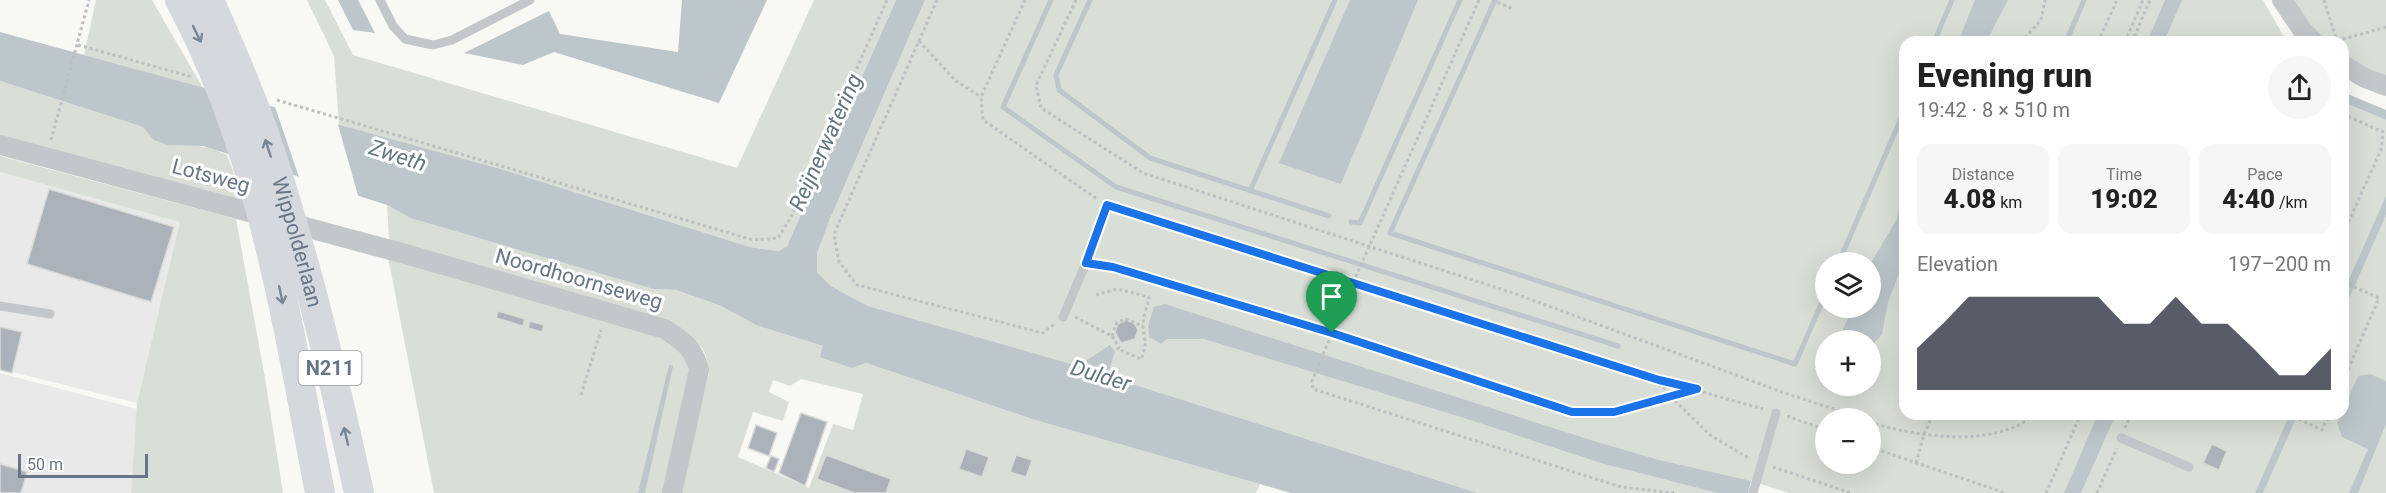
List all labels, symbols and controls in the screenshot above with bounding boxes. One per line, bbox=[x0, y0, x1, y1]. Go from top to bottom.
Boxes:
one-way arrow bbox=[191, 25, 203, 43]
text: Evening run bbox=[1917, 56, 2092, 95]
button: share bbox=[2268, 56, 2331, 119]
water label: Reijnerwatering bbox=[784, 70, 867, 215]
text: 19:42 · 8 × 510 m bbox=[1917, 98, 2070, 122]
water label: Zweth bbox=[365, 134, 430, 176]
one-way arrow bbox=[262, 139, 273, 158]
street label: Lotsweg bbox=[169, 154, 253, 198]
text: Distance bbox=[1952, 165, 2014, 184]
text: Time bbox=[2106, 165, 2142, 184]
text: Pace bbox=[2247, 165, 2283, 184]
street label: Wippolderlaan bbox=[267, 174, 327, 310]
text: 4.08 bbox=[1944, 184, 1996, 214]
text: 19:02 bbox=[2090, 184, 2158, 214]
text: 4:40 bbox=[2222, 184, 2275, 214]
text: km bbox=[1996, 193, 2022, 212]
text: /km bbox=[2275, 193, 2308, 212]
street label: Noordhoornseweg bbox=[493, 244, 665, 314]
map controls bbox=[1815, 252, 1881, 474]
button: layers bbox=[1815, 252, 1881, 318]
text: Elevation bbox=[1917, 252, 1998, 276]
text: 197–200 m bbox=[2228, 252, 2331, 276]
pin bbox=[1306, 271, 1357, 333]
icon: arrive bbox=[1315, 280, 1348, 313]
one-way arrow bbox=[276, 285, 287, 304]
button: + bbox=[1815, 330, 1881, 396]
road number: N211 bbox=[298, 351, 362, 385]
water label: Dulder bbox=[1068, 355, 1135, 397]
button: − bbox=[1815, 408, 1881, 474]
one-way arrow bbox=[340, 427, 352, 446]
scale bar bbox=[18, 451, 148, 478]
text: 50 m bbox=[27, 455, 63, 474]

